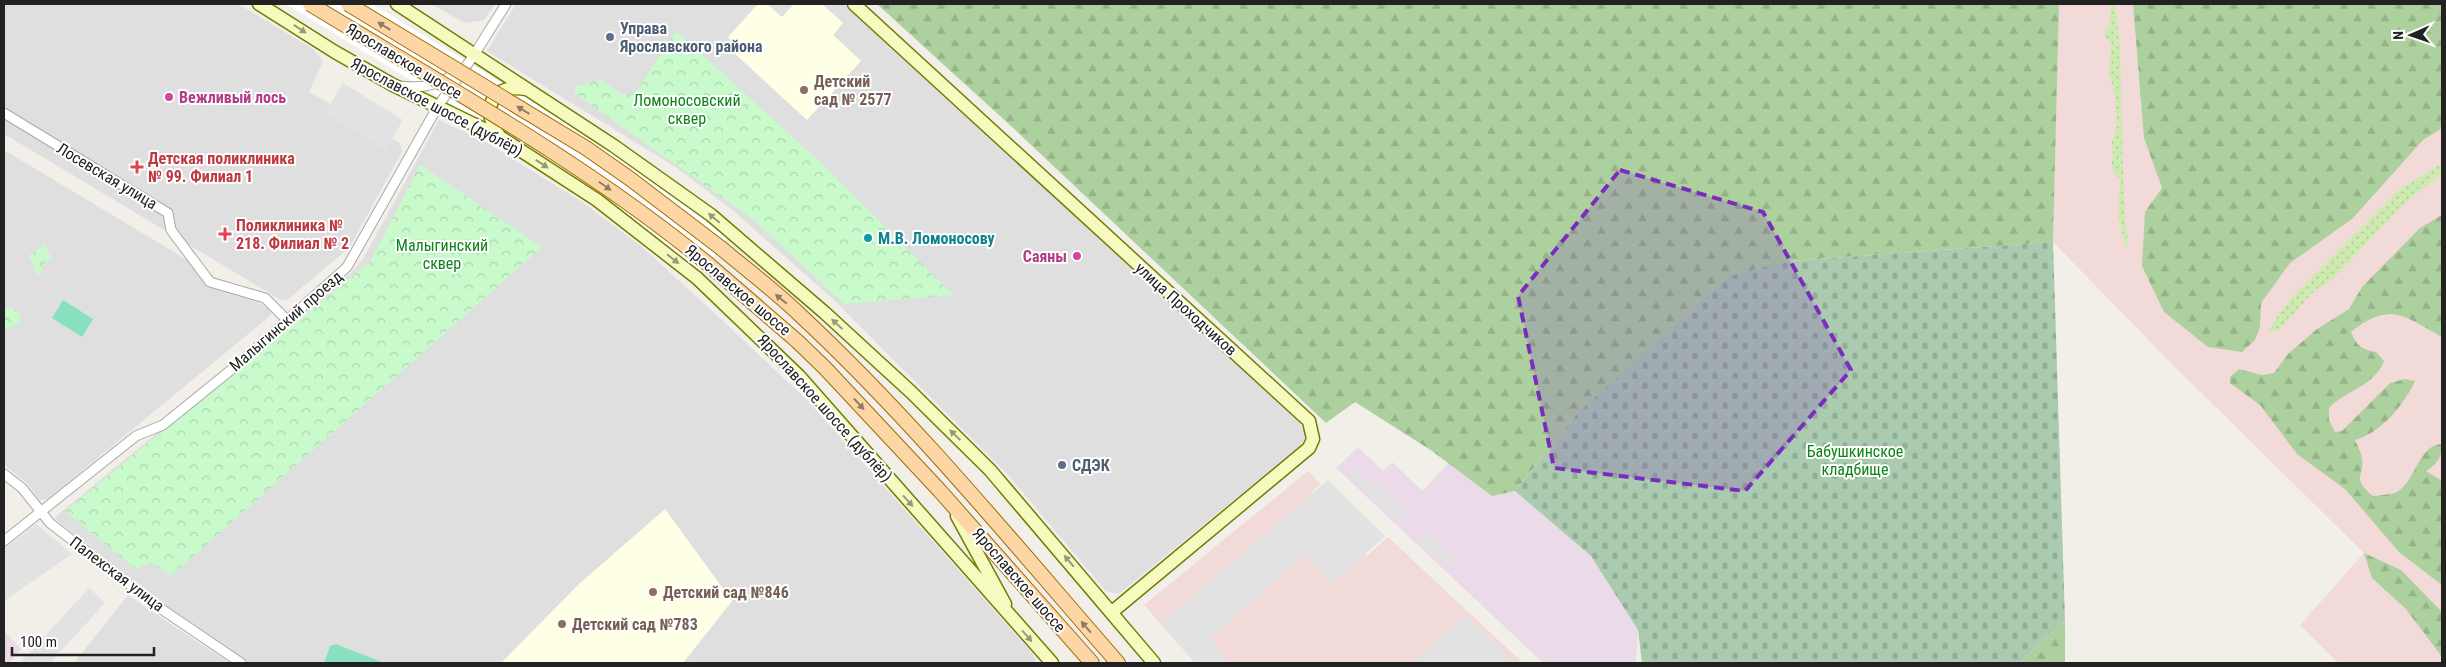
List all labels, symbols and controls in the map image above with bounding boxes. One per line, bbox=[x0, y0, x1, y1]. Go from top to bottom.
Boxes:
north arrow bbox=[2386, 10, 2436, 60]
street label: Ярославское шоссе bbox=[343, 19, 465, 103]
place label: Управа Ярославского района bbox=[619, 19, 763, 56]
one-way arrow bbox=[377, 21, 390, 30]
one-way arrow bbox=[293, 25, 307, 34]
marker: Управа Ярославского района bbox=[604, 31, 616, 43]
text: N bbox=[2390, 31, 2406, 40]
street label: Ярославское шоссе (дублёр) bbox=[348, 53, 526, 161]
place label: Детский сад № 2577 bbox=[814, 72, 892, 109]
marker: Детский сад № 2577 bbox=[798, 84, 810, 96]
place label: Вежливый лось bbox=[179, 88, 286, 107]
marker: Вежливый лось bbox=[163, 91, 175, 103]
park label: Ломоносовский сквер bbox=[633, 91, 741, 128]
one-way arrow bbox=[516, 105, 529, 115]
street label: Лосевская улица bbox=[53, 139, 161, 213]
place label: Детская поликлиника № 99. Филиал 1 bbox=[148, 149, 295, 186]
one-way arrow bbox=[535, 159, 549, 168]
marker: Детская поликлиника № 99. Филиал 1 bbox=[130, 160, 144, 174]
one-way arrow bbox=[598, 181, 611, 191]
one-way arrow bbox=[708, 212, 721, 223]
place label: Поликлиника № 218. Филиал № 2 bbox=[236, 216, 349, 253]
marker: Поликлиника № 218. Филиал № 2 bbox=[218, 227, 232, 241]
place label: М.В. Ломоносову bbox=[878, 229, 995, 248]
marker: М.В. Ломоносову bbox=[862, 232, 874, 244]
park label: Малыгинский сквер bbox=[396, 236, 488, 273]
street label: Ярославское шоссе bbox=[681, 240, 795, 340]
place label: Саяны bbox=[1023, 247, 1067, 266]
marker: Саяны bbox=[1071, 250, 1083, 262]
one-way arrow bbox=[666, 254, 679, 265]
street label: улица Проходчиков bbox=[1131, 258, 1241, 360]
street label: Малыгинский проезд bbox=[226, 267, 347, 375]
one-way arrow bbox=[775, 293, 788, 304]
one-way arrow bbox=[832, 318, 844, 330]
street label: Ярославское шоссе (дублёр) bbox=[754, 330, 896, 486]
one-way arrow bbox=[853, 398, 865, 410]
one-way arrow bbox=[950, 430, 962, 442]
park label: Бабушкинское кладбище bbox=[1807, 442, 1903, 479]
place label: СДЭК bbox=[1072, 456, 1111, 475]
marker: СДЭК bbox=[1056, 459, 1068, 471]
one-way arrow bbox=[903, 494, 914, 507]
street label: Ярославское шоссе bbox=[969, 524, 1069, 636]
street label: Палехская улица bbox=[66, 532, 168, 616]
one-way arrow bbox=[1064, 555, 1075, 568]
place label: Детский сад №846 bbox=[663, 583, 789, 602]
marker: Детский сад №846 bbox=[647, 586, 659, 598]
place label: Детский сад №783 bbox=[572, 615, 698, 634]
marker: Детский сад №783 bbox=[556, 618, 568, 630]
one-way arrow bbox=[1080, 621, 1092, 633]
scale bar bbox=[12, 624, 155, 656]
one-way arrow bbox=[1022, 629, 1033, 642]
text: 100 m bbox=[20, 633, 57, 651]

